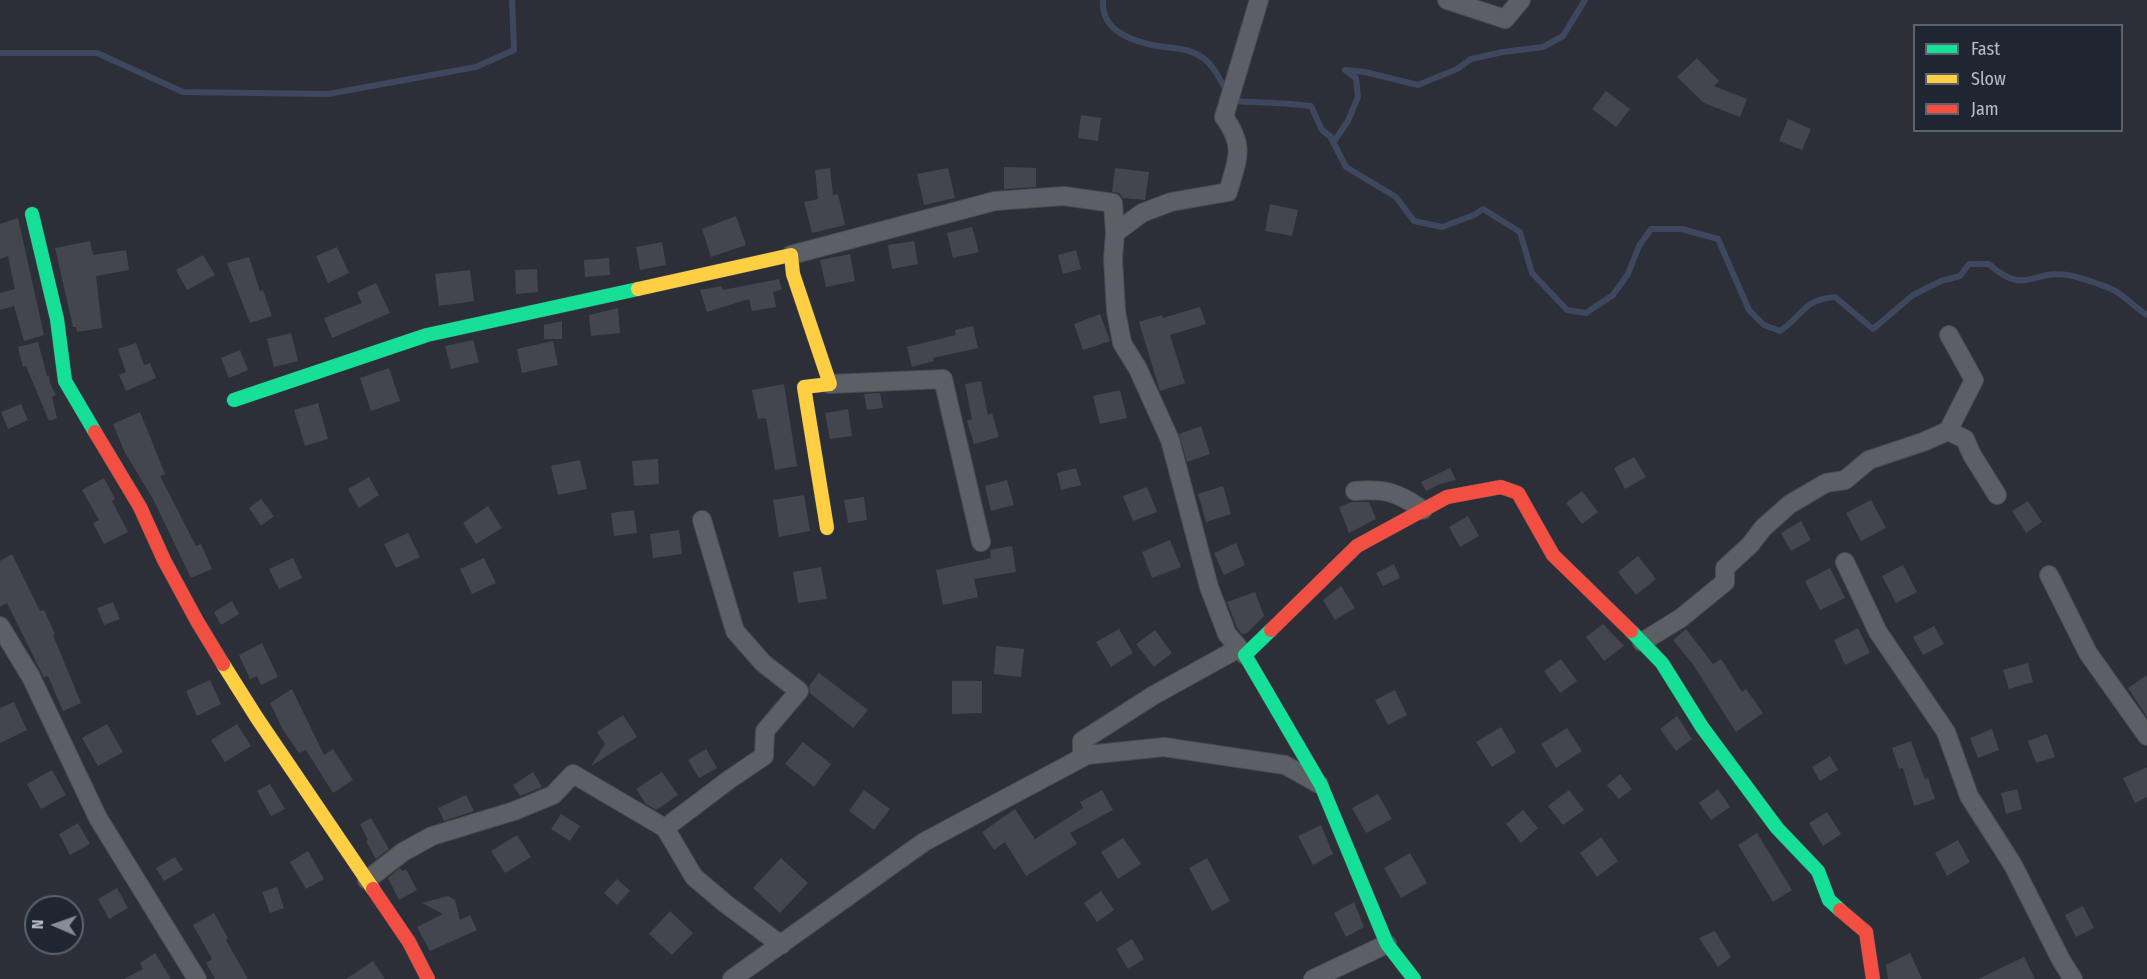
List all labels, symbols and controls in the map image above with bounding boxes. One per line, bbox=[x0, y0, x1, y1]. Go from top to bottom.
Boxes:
legend bbox=[1913, 24, 2123, 132]
text: Fast bbox=[1971, 38, 2000, 60]
text: Slow bbox=[1971, 68, 2006, 90]
text: Jam bbox=[1971, 98, 1999, 120]
north arrow bbox=[24, 895, 84, 955]
text: N bbox=[28, 919, 47, 930]

